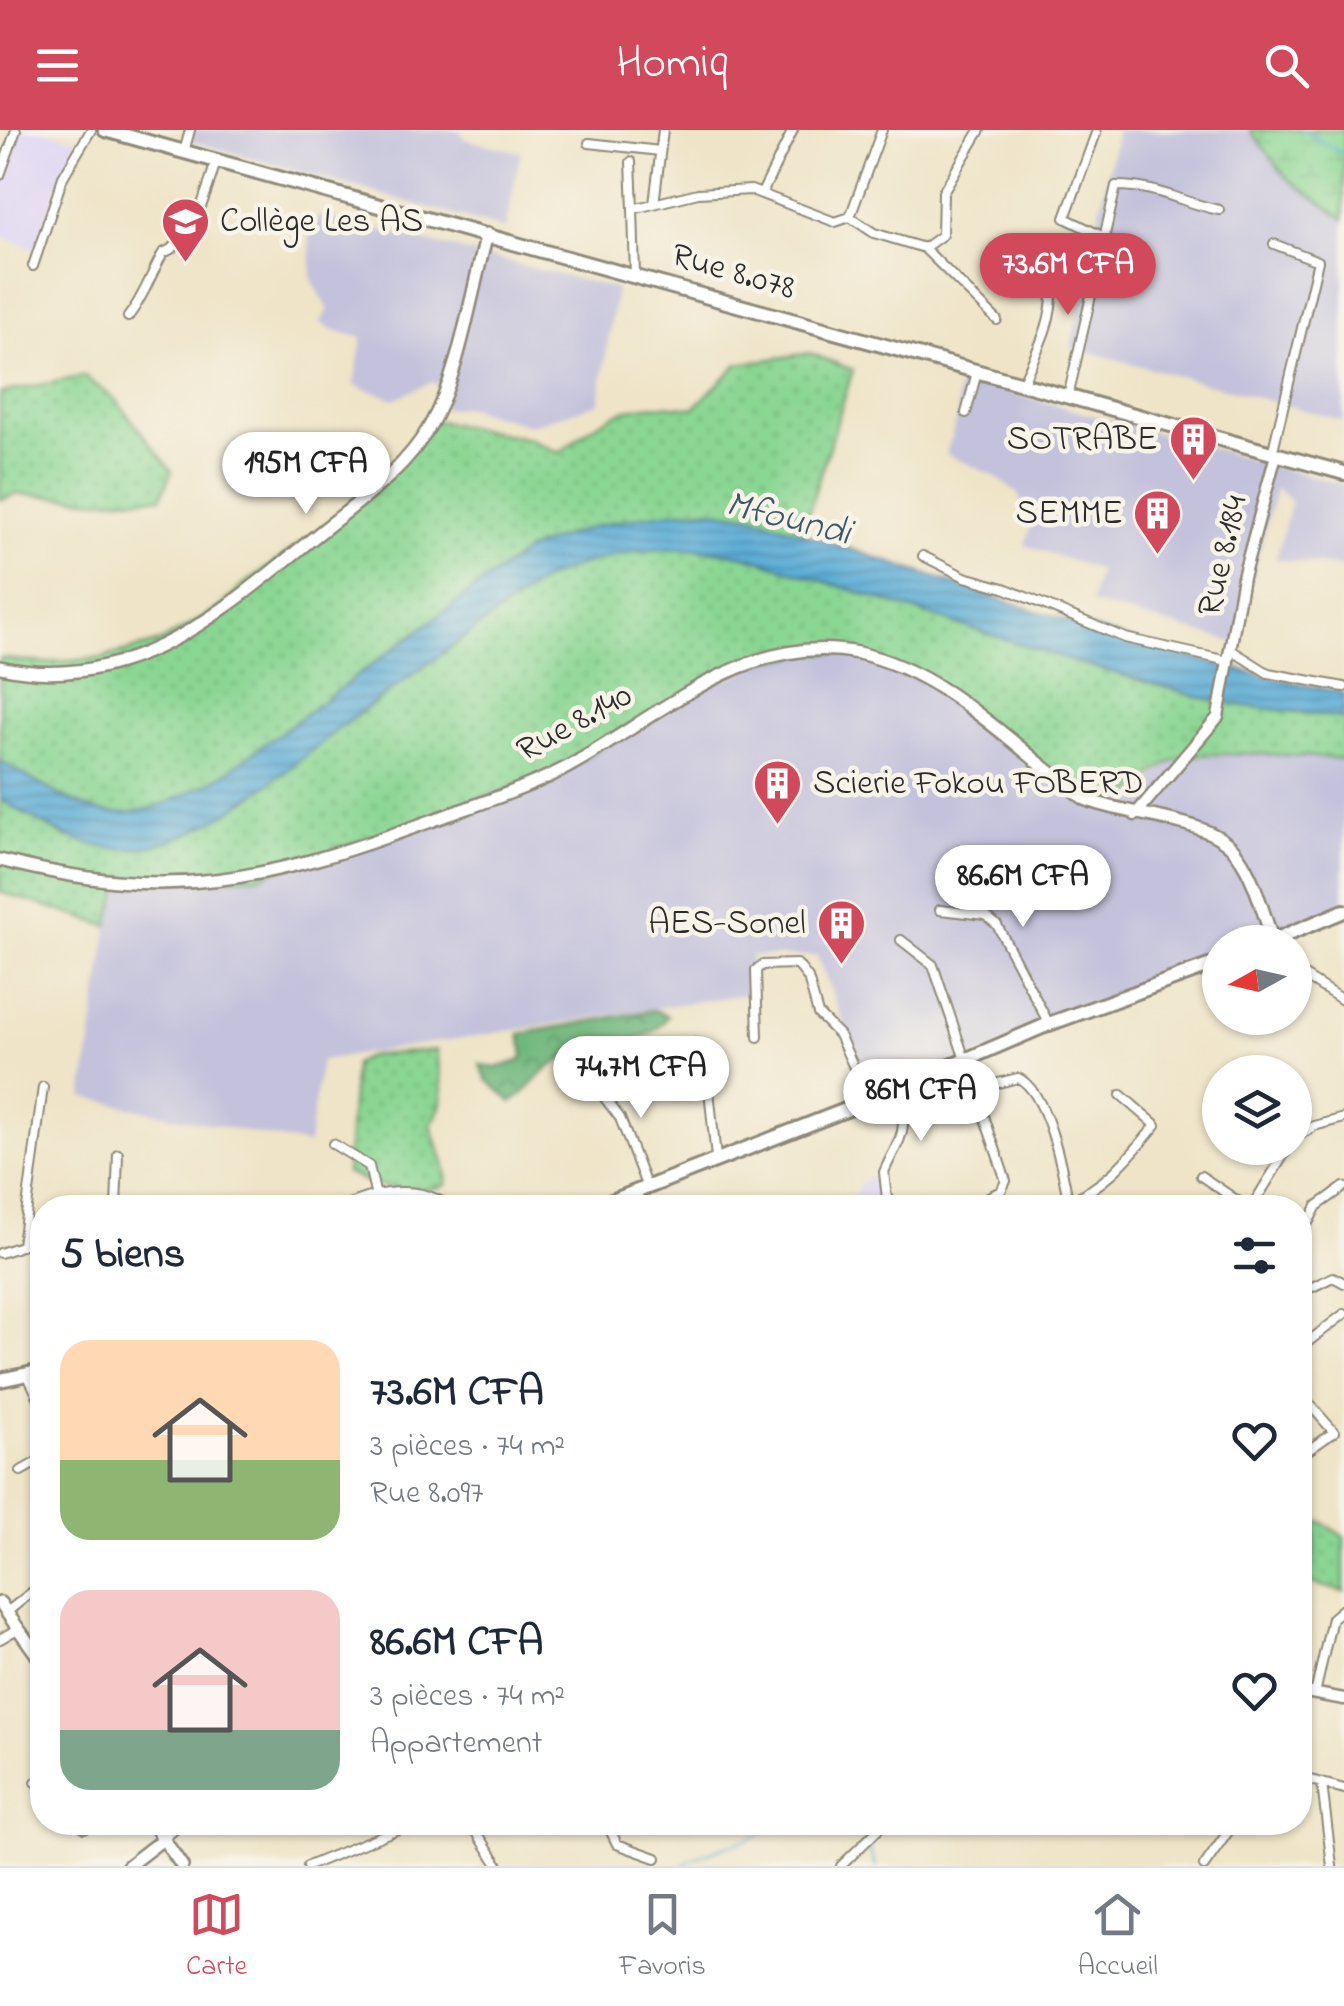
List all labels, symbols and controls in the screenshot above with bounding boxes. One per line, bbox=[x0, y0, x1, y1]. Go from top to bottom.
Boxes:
text: Homiq bbox=[616, 32, 728, 98]
icon: menu bbox=[30, 38, 85, 93]
icon: search bbox=[1259, 38, 1314, 93]
school or university icon: Collège Les AS bbox=[159, 196, 211, 264]
place label: Collège Les AS bbox=[220, 197, 423, 248]
street label: Rue 8.078 bbox=[665, 231, 801, 315]
pin: 73.6M CFA bbox=[954, 233, 1182, 318]
text: 73.6M CFA bbox=[1002, 242, 1134, 289]
building icon: SOTRABE bbox=[1167, 414, 1219, 482]
place label: SOTRABE bbox=[1007, 415, 1158, 466]
pin: 195M CFA bbox=[203, 432, 409, 517]
text: 195M CFA bbox=[244, 441, 368, 488]
water label: Mfoundi bbox=[720, 478, 859, 563]
building icon: SEMME bbox=[1132, 488, 1184, 556]
place label: SEMME bbox=[1016, 489, 1123, 540]
street label: Rue 8.184 bbox=[1185, 491, 1263, 621]
street label: Rue 8.140 bbox=[508, 671, 642, 777]
building icon: Scierie Fokou FOBERD bbox=[752, 758, 804, 826]
place label: Scierie Fokou FOBERD bbox=[813, 759, 1144, 810]
pin: 86.6M CFA bbox=[909, 845, 1137, 930]
text: 86.6M CFA bbox=[957, 854, 1089, 901]
building icon: AES-Sonel bbox=[815, 898, 867, 966]
place label: AES-Sonel bbox=[648, 899, 806, 950]
north arrow bbox=[1202, 925, 1312, 1035]
map controls bbox=[1202, 925, 1312, 1165]
pin: 74.7M CFA bbox=[527, 1036, 755, 1121]
text: 74.7M CFA bbox=[575, 1045, 707, 1092]
button: layers bbox=[1202, 1055, 1312, 1165]
pin: 86M CFA bbox=[829, 1059, 1013, 1144]
text: 86M CFA bbox=[865, 1068, 977, 1115]
text: 5 biens bbox=[60, 1225, 185, 1286]
icon: filters bbox=[1227, 1228, 1282, 1283]
text: 73.6M CFA bbox=[370, 1363, 544, 1424]
icon: home bbox=[140, 1380, 260, 1500]
icon: heart bbox=[1227, 1413, 1282, 1468]
text: 3 pièces · 74 m² bbox=[370, 1424, 565, 1471]
text: Rue 8.097 bbox=[370, 1471, 483, 1518]
text: 86.6M CFA bbox=[370, 1613, 543, 1674]
icon: home bbox=[140, 1630, 260, 1750]
icon: heart bbox=[1227, 1663, 1282, 1718]
text: 3 pièces · 74 m² bbox=[370, 1674, 565, 1721]
text: Appartement bbox=[370, 1721, 543, 1768]
tab: Carte bbox=[186, 1887, 247, 1988]
tab: Favoris bbox=[619, 1887, 706, 1988]
tab: Accueil bbox=[1078, 1887, 1158, 1988]

